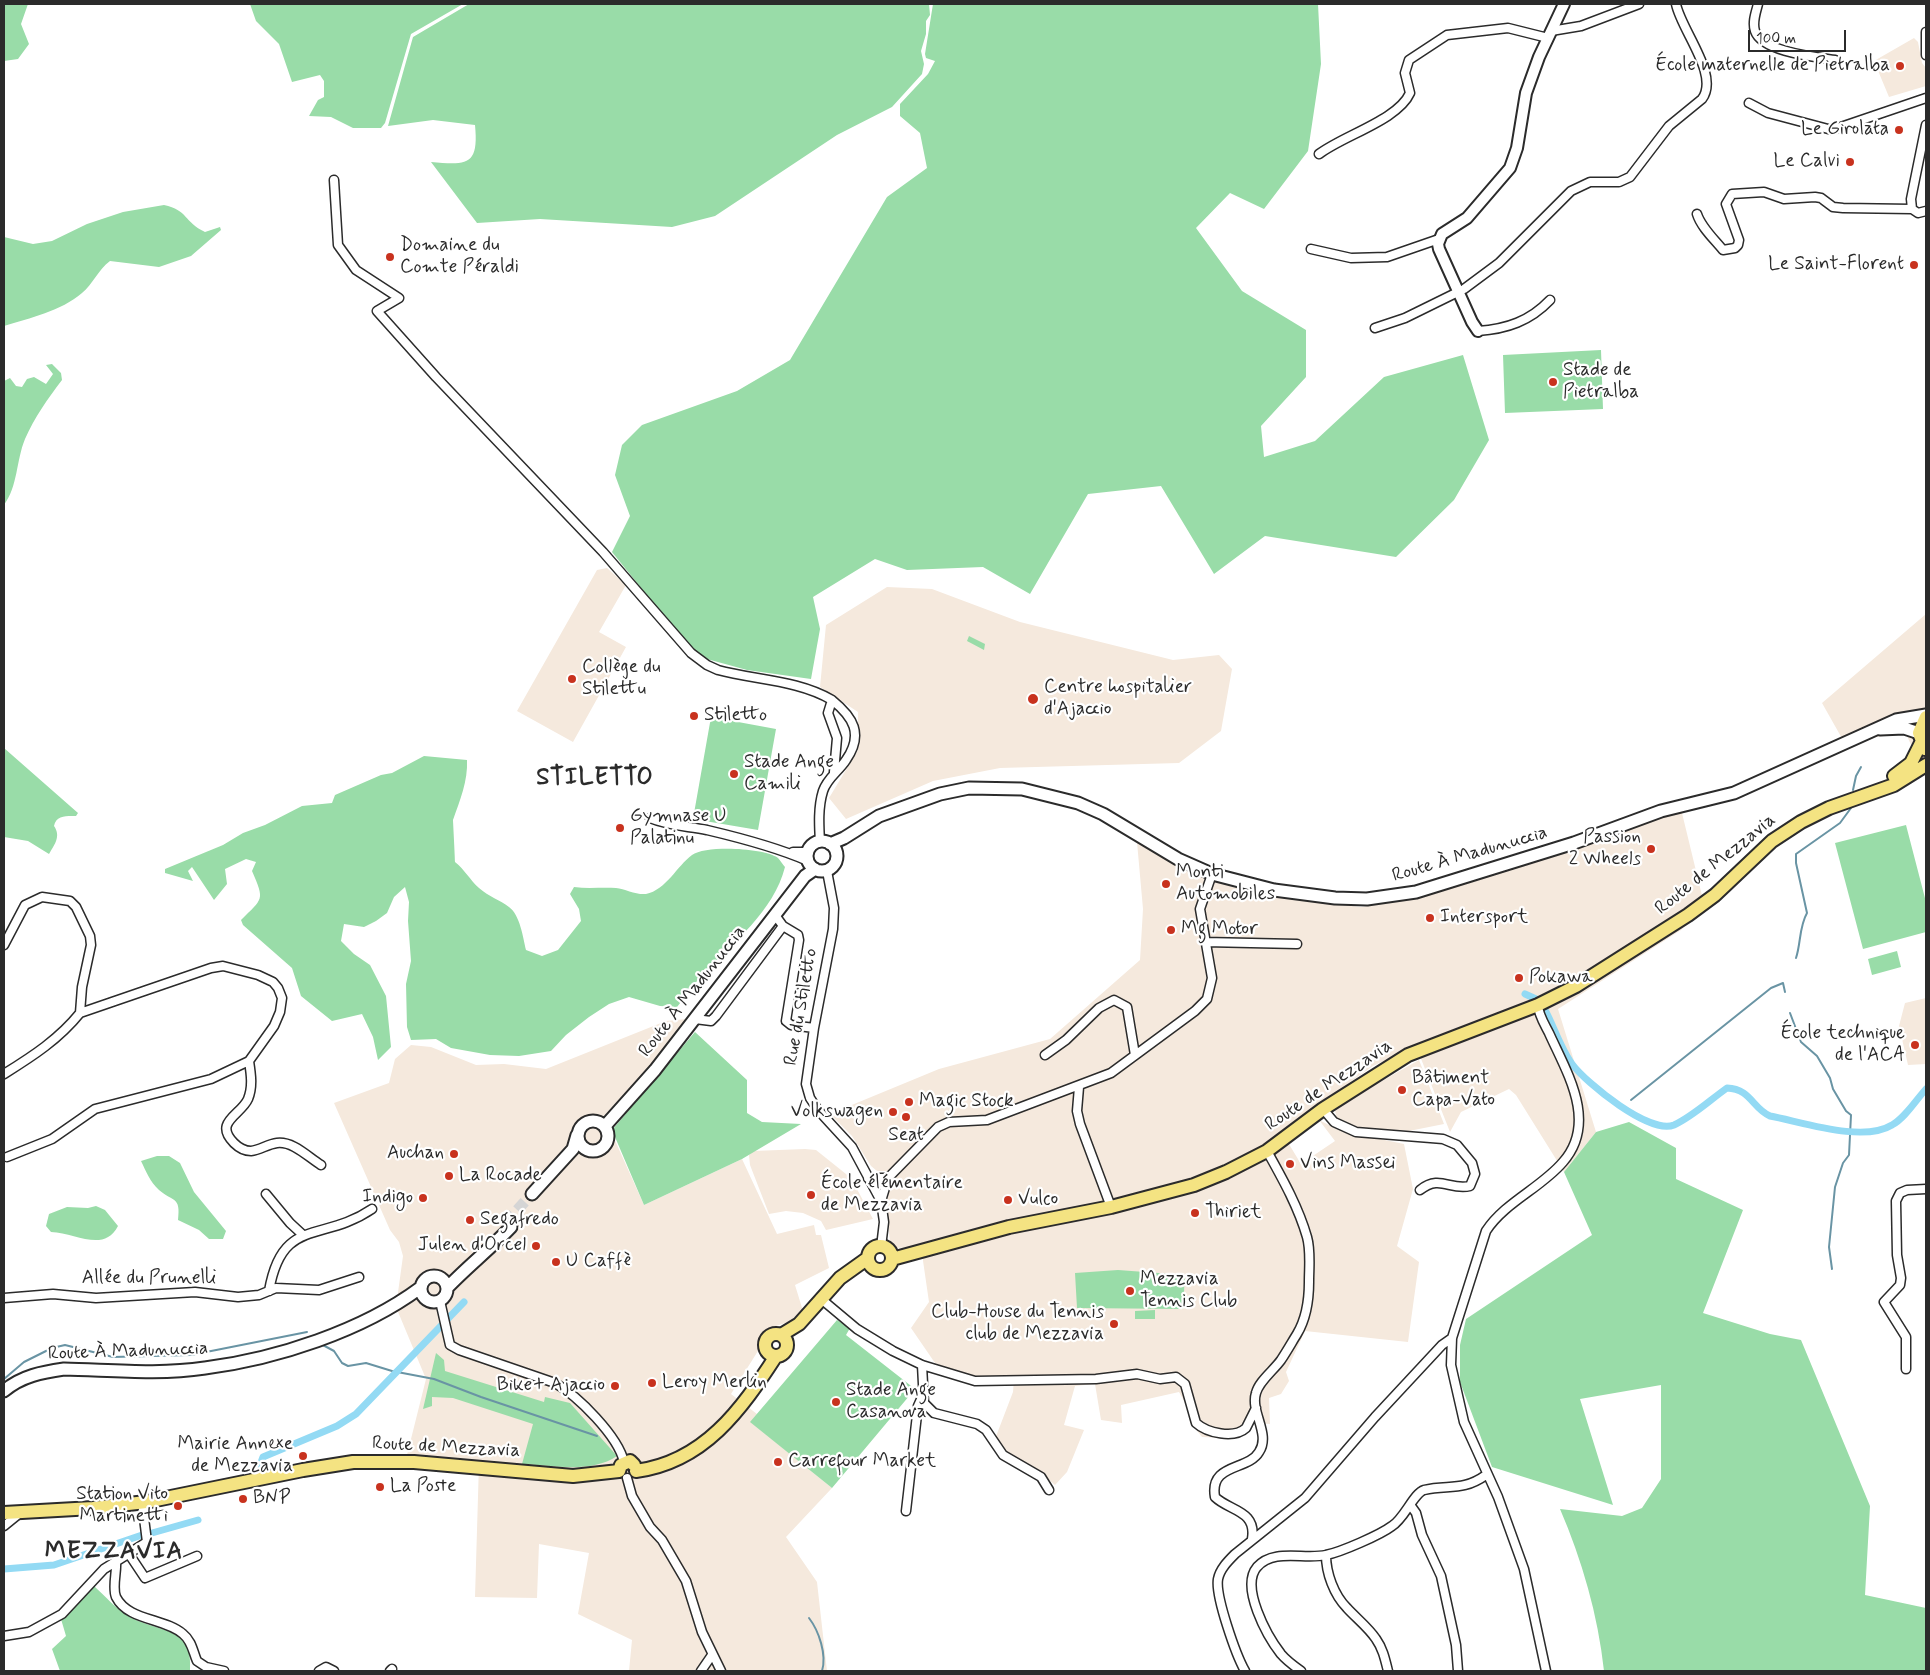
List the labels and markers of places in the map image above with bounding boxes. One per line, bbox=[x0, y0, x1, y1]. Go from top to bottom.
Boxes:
place label: École maternelle de Pietralba bbox=[1655, 55, 1890, 77]
marker: École maternelle de Pietralba bbox=[1894, 60, 1906, 72]
place label: Le Girolata bbox=[1801, 119, 1889, 141]
marker: Le Girolata bbox=[1893, 124, 1905, 136]
place label: Le Calvi bbox=[1774, 151, 1840, 173]
marker: Le Calvi bbox=[1844, 156, 1856, 168]
place label: Domaine du Comte Péraldi bbox=[400, 235, 519, 279]
marker: Domaine du Comte Péraldi bbox=[384, 251, 396, 263]
place label: Le Saint-Florent bbox=[1768, 254, 1904, 276]
marker: Le Saint-Florent bbox=[1908, 259, 1920, 271]
place label: Stade de Pietralba bbox=[1563, 360, 1639, 404]
marker: Stade de Pietralba bbox=[1547, 376, 1559, 388]
place label: Collège du Stilettu bbox=[582, 657, 661, 701]
marker: Collège du Stilettu bbox=[566, 673, 578, 685]
place label: Centre hospitalier d'Ajaccio bbox=[1044, 677, 1192, 721]
marker: Centre hospitalier d'Ajaccio bbox=[1026, 692, 1040, 706]
place label: Stiletto bbox=[704, 705, 767, 727]
marker: Stiletto bbox=[688, 710, 700, 722]
place label: Stade Ange Camili bbox=[744, 752, 834, 796]
marker: Stade Ange Camili bbox=[728, 768, 740, 780]
place label: Gymnase U Palatinu bbox=[630, 806, 727, 850]
marker: Gymnase U Palatinu bbox=[614, 822, 626, 834]
place label: Passion 2 Wheels bbox=[1569, 827, 1641, 871]
marker: Passion 2 Wheels bbox=[1645, 843, 1657, 855]
place label: Monti Automobiles bbox=[1176, 862, 1275, 906]
marker: Monti Automobiles bbox=[1160, 878, 1172, 890]
place label: Intersport bbox=[1440, 907, 1528, 929]
marker: Intersport bbox=[1424, 912, 1436, 924]
place label: Mg Motor bbox=[1181, 919, 1258, 941]
marker: Mg Motor bbox=[1165, 924, 1177, 936]
place label: Pokawa bbox=[1529, 967, 1593, 989]
marker: Pokawa bbox=[1513, 972, 1525, 984]
place label: École technique de l'ACA bbox=[1781, 1023, 1905, 1067]
marker: École technique de l'ACA bbox=[1909, 1039, 1921, 1051]
place label: Bâtiment Capa-Vato bbox=[1412, 1068, 1495, 1112]
marker: Bâtiment Capa-Vato bbox=[1396, 1084, 1408, 1096]
place label: Magic Stock bbox=[919, 1091, 1014, 1113]
marker: Magic Stock bbox=[903, 1096, 915, 1108]
place label: Volkswagen bbox=[791, 1101, 883, 1123]
marker: Volkswagen bbox=[887, 1106, 899, 1118]
marker: Seat bbox=[900, 1111, 912, 1123]
place label: Seat bbox=[888, 1125, 924, 1147]
place label: Auchan bbox=[387, 1143, 444, 1165]
marker: Auchan bbox=[448, 1148, 460, 1160]
place label: Vins Massei bbox=[1300, 1153, 1395, 1175]
marker: Vins Massei bbox=[1284, 1158, 1296, 1170]
place label: La Rocade bbox=[459, 1165, 542, 1187]
marker: La Rocade bbox=[443, 1170, 455, 1182]
place label: École élémentaire de Mezzavia bbox=[821, 1173, 963, 1217]
place label: Indigo bbox=[362, 1187, 413, 1209]
marker: École élémentaire de Mezzavia bbox=[805, 1189, 817, 1201]
place label: Vulco bbox=[1018, 1189, 1058, 1211]
marker: Indigo bbox=[417, 1192, 429, 1204]
marker: Vulco bbox=[1002, 1194, 1014, 1206]
place label: Thiriet bbox=[1205, 1202, 1261, 1224]
marker: Thiriet bbox=[1189, 1207, 1201, 1219]
place label: Segafredo bbox=[480, 1209, 559, 1231]
marker: Segafredo bbox=[464, 1214, 476, 1226]
place label: Julen d'Orcel bbox=[418, 1235, 526, 1257]
marker: Julen d'Orcel bbox=[530, 1240, 542, 1252]
place label: U Caffè bbox=[566, 1251, 631, 1273]
marker: U Caffè bbox=[550, 1256, 562, 1268]
place label: Mezzavia Tennis Club bbox=[1140, 1269, 1237, 1313]
marker: Mezzavia Tennis Club bbox=[1124, 1285, 1136, 1297]
place label: Club-House du Tennis club de Mezzavia bbox=[931, 1302, 1104, 1346]
marker: Club-House du Tennis club de Mezzavia bbox=[1108, 1318, 1120, 1330]
place label: Leroy Merlin bbox=[662, 1372, 767, 1394]
place label: Bike+ Ajaccio bbox=[497, 1375, 605, 1397]
marker: Leroy Merlin bbox=[646, 1377, 658, 1389]
marker: Bike+ Ajaccio bbox=[609, 1380, 621, 1392]
place label: Stade Ange Casanova bbox=[846, 1380, 936, 1424]
marker: Stade Ange Casanova bbox=[830, 1396, 842, 1408]
place label: Mairie Annexe de Mezzavia bbox=[178, 1434, 293, 1478]
marker: Mairie Annexe de Mezzavia bbox=[297, 1450, 309, 1462]
place label: Carrefour Market bbox=[788, 1451, 936, 1473]
marker: Carrefour Market bbox=[772, 1456, 784, 1468]
place label: La Poste bbox=[390, 1476, 456, 1498]
marker: La Poste bbox=[374, 1481, 386, 1493]
place label: Station Vito Martinetti bbox=[76, 1484, 168, 1528]
place label: BNP bbox=[253, 1488, 291, 1510]
marker: BNP bbox=[237, 1493, 249, 1505]
marker: Station Vito Martinetti bbox=[172, 1500, 184, 1512]

